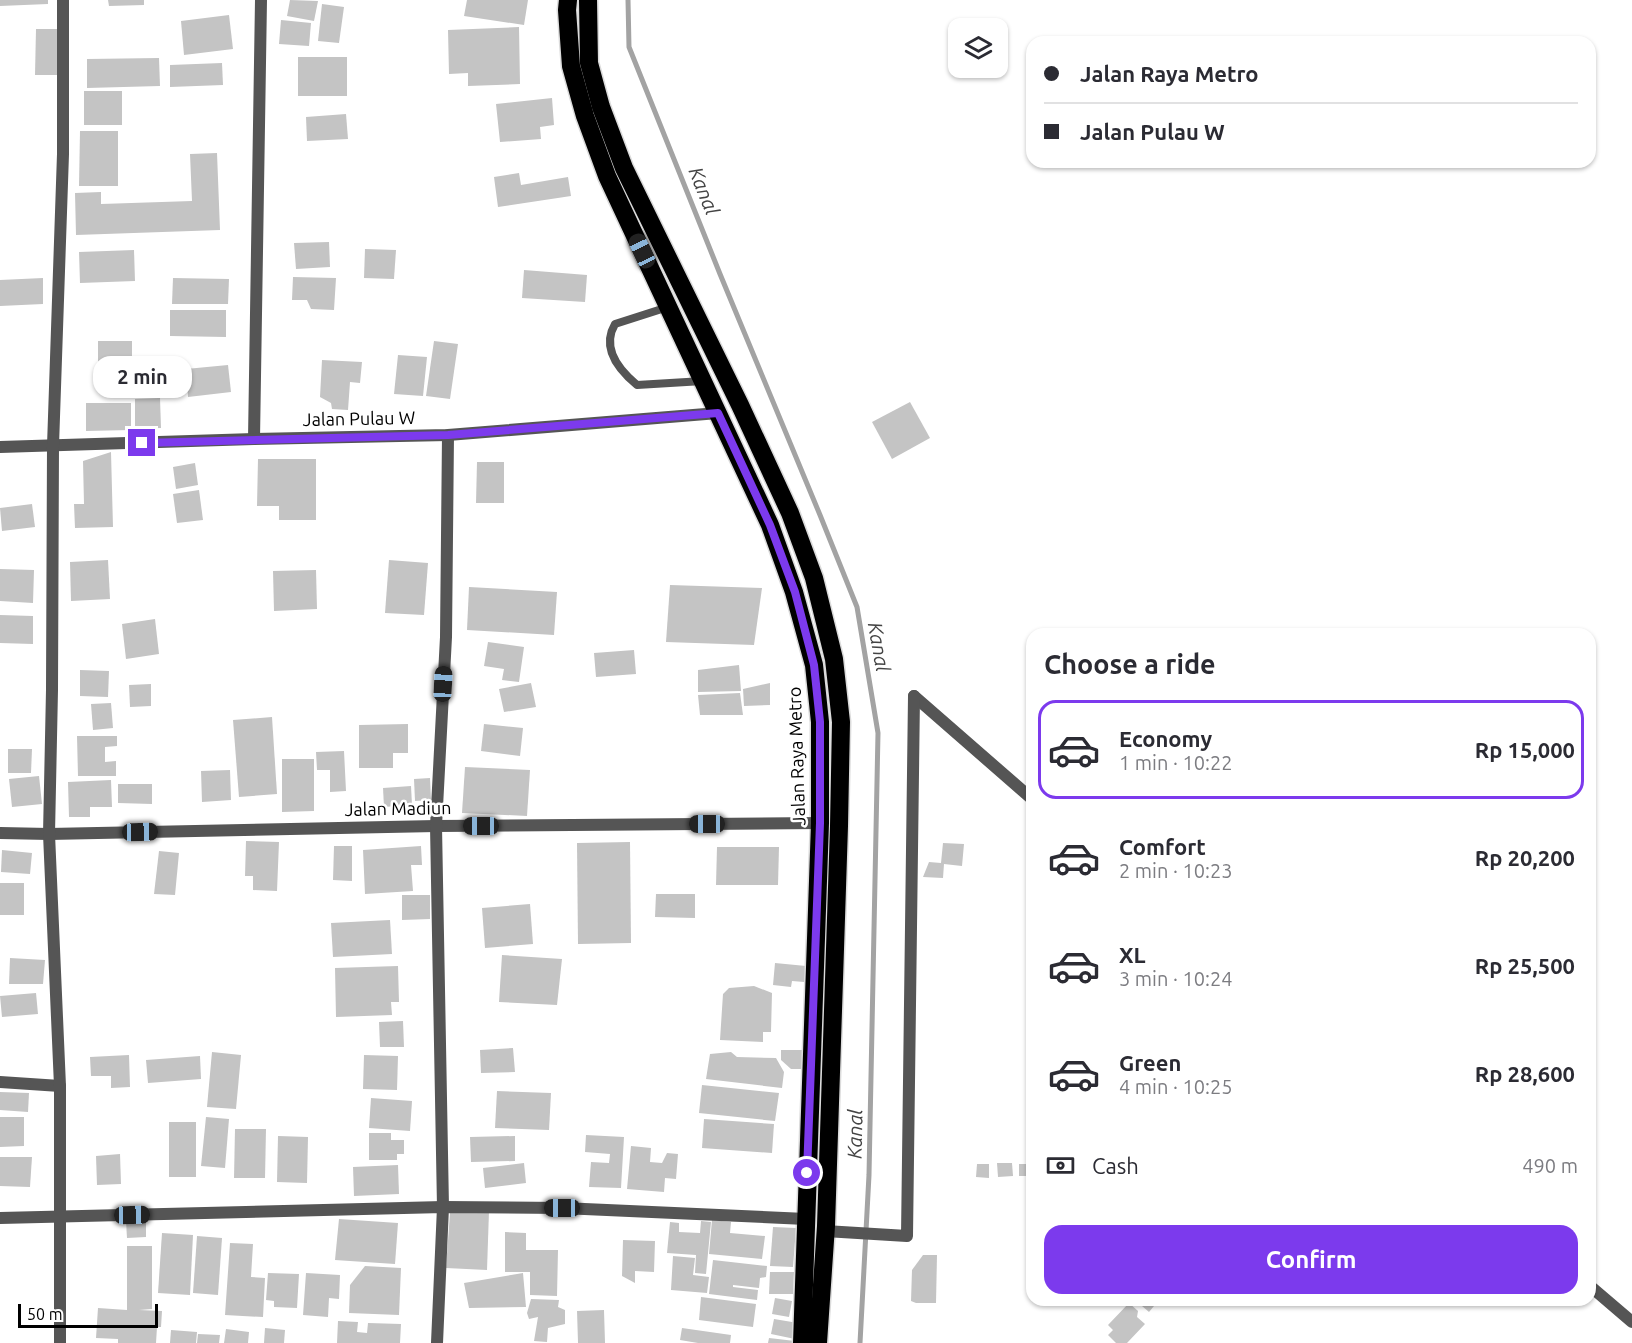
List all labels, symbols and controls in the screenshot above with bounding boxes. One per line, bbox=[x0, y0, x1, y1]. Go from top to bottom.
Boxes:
map controls bbox=[948, 18, 1008, 78]
button: layers bbox=[948, 18, 1008, 78]
text: Jalan Raya Metro bbox=[1080, 61, 1259, 86]
text: Jalan Pulau W bbox=[1080, 119, 1225, 144]
water label: Kanal bbox=[684, 163, 725, 219]
car bbox=[626, 231, 658, 271]
callout: 2 min bbox=[92, 356, 192, 398]
text: 2 min bbox=[117, 365, 168, 388]
street label: Jalan Pulau W bbox=[303, 407, 416, 429]
route end bbox=[128, 429, 155, 456]
water label: Kanal bbox=[864, 620, 895, 674]
text: Choose a ride bbox=[1044, 649, 1216, 679]
car bbox=[433, 666, 453, 702]
street label: Jalan Raya Metro bbox=[784, 686, 808, 826]
icon: car bbox=[1047, 723, 1101, 777]
text: Economy bbox=[1119, 726, 1212, 751]
text: Rp 15,000 bbox=[1475, 737, 1575, 762]
text: 1 min · 10:22 bbox=[1119, 751, 1233, 774]
street label: Jalan Madiun bbox=[344, 797, 452, 819]
car bbox=[689, 815, 725, 833]
car bbox=[463, 817, 499, 835]
car bbox=[122, 823, 158, 841]
icon: car bbox=[1047, 831, 1101, 885]
text: Comfort bbox=[1119, 834, 1206, 859]
text: Rp 20,200 bbox=[1475, 845, 1575, 870]
text: 2 min · 10:23 bbox=[1119, 859, 1233, 882]
icon: car bbox=[1047, 939, 1101, 993]
text: XL bbox=[1119, 942, 1146, 967]
text: Rp 25,500 bbox=[1475, 953, 1575, 978]
text: 3 min · 10:24 bbox=[1119, 967, 1233, 990]
icon: car bbox=[1047, 1047, 1101, 1101]
text: Green bbox=[1119, 1050, 1181, 1075]
text: Rp 28,600 bbox=[1475, 1061, 1575, 1086]
text: 4 min · 10:25 bbox=[1119, 1075, 1233, 1098]
water label: Kanal bbox=[843, 1108, 866, 1159]
icon: cash bbox=[1044, 1149, 1077, 1182]
text: Cash bbox=[1092, 1153, 1139, 1178]
text: 490 m bbox=[1522, 1154, 1578, 1177]
route start bbox=[793, 1159, 820, 1186]
car bbox=[544, 1199, 580, 1217]
car bbox=[114, 1206, 150, 1224]
button: Confirm bbox=[1044, 1225, 1578, 1294]
scale bar bbox=[18, 1301, 158, 1328]
text: 50 m bbox=[27, 1305, 63, 1323]

